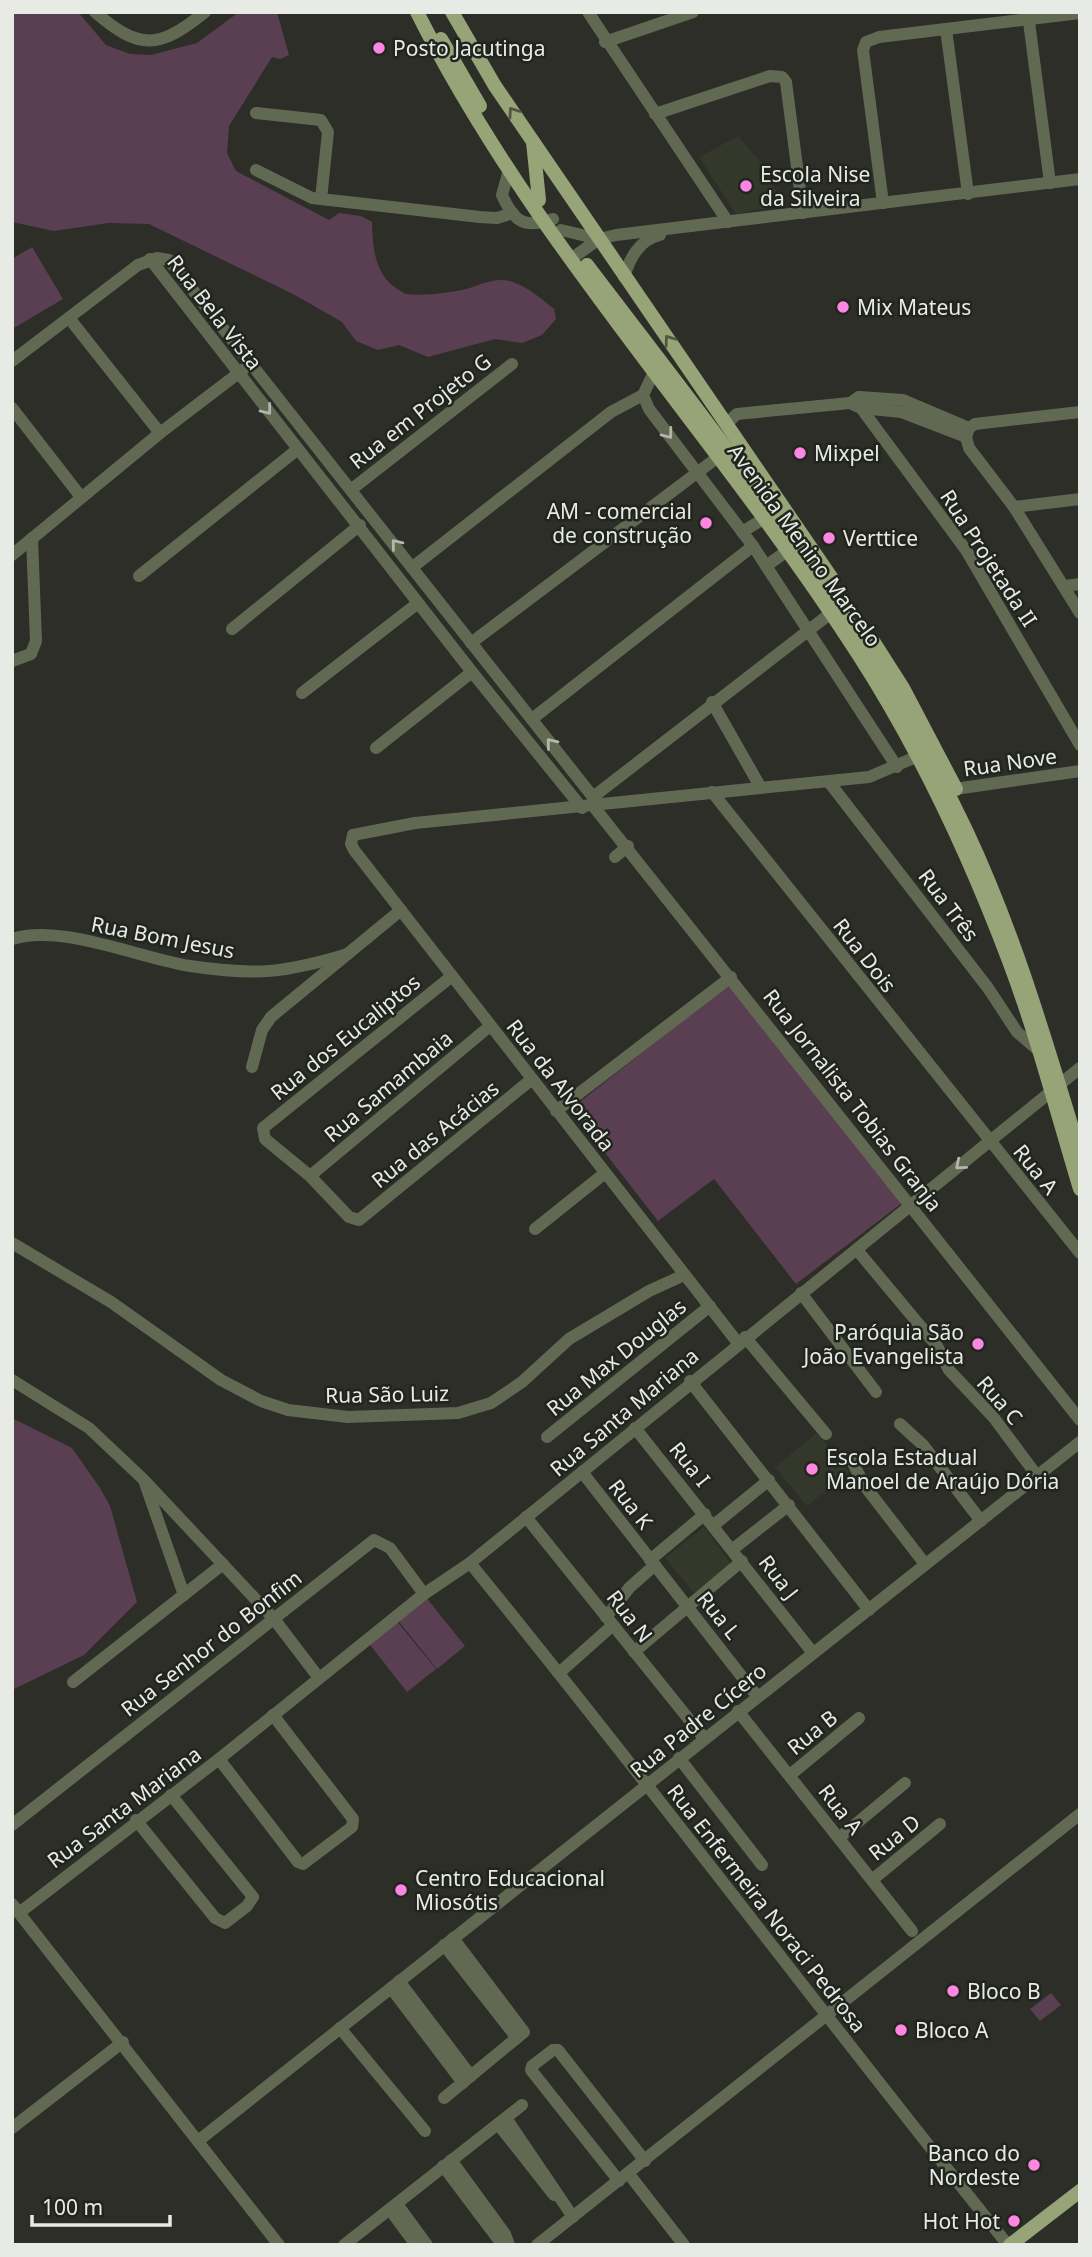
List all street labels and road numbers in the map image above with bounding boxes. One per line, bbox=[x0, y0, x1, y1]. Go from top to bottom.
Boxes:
street label: Rua Bela Vista bbox=[161, 249, 269, 375]
street label: Rua em Projeto G bbox=[344, 347, 496, 475]
street label: Avenida Menino Marcelo bbox=[722, 438, 888, 652]
street label: Rua Projetada II bbox=[934, 484, 1044, 632]
street label: Rua Nove bbox=[961, 742, 1059, 782]
street label: Rua Três bbox=[913, 863, 985, 947]
street label: Rua Bom Jesus bbox=[89, 909, 237, 965]
street label: Rua Dois bbox=[827, 912, 903, 998]
street label: Rua dos Eucaliptos bbox=[264, 968, 426, 1106]
street label: Rua Jornalista Tobias Granja bbox=[757, 983, 949, 1217]
street label: Rua da Alvorada bbox=[501, 1013, 621, 1157]
street label: Rua Samambaia bbox=[318, 1024, 458, 1148]
street label: Rua das Acácias bbox=[366, 1074, 504, 1194]
street label: Rua A bbox=[1007, 1138, 1065, 1200]
street label: Rua Max Douglas bbox=[540, 1292, 692, 1422]
street label: Rua Santa Mariana bbox=[544, 1342, 704, 1482]
street label: Rua C bbox=[971, 1369, 1029, 1431]
street label: Rua São Luiz bbox=[325, 1379, 449, 1409]
street label: Rua I bbox=[663, 1436, 717, 1492]
street label: Rua K bbox=[603, 1473, 659, 1535]
street label: Rua J bbox=[753, 1549, 805, 1605]
street label: Rua Senhor do Bonfim bbox=[115, 1564, 307, 1722]
street label: Rua N bbox=[601, 1584, 659, 1648]
street label: Rua L bbox=[691, 1585, 747, 1645]
street label: Rua Padre Cícero bbox=[624, 1656, 772, 1784]
street label: Rua B bbox=[781, 1703, 843, 1761]
street label: Rua Santa Mariana bbox=[41, 1740, 207, 1874]
street label: Rua Enfermeira Noraci Pedrosa bbox=[661, 1778, 873, 2038]
street label: Rua A bbox=[813, 1778, 870, 1840]
street label: Rua D bbox=[862, 1808, 926, 1866]

